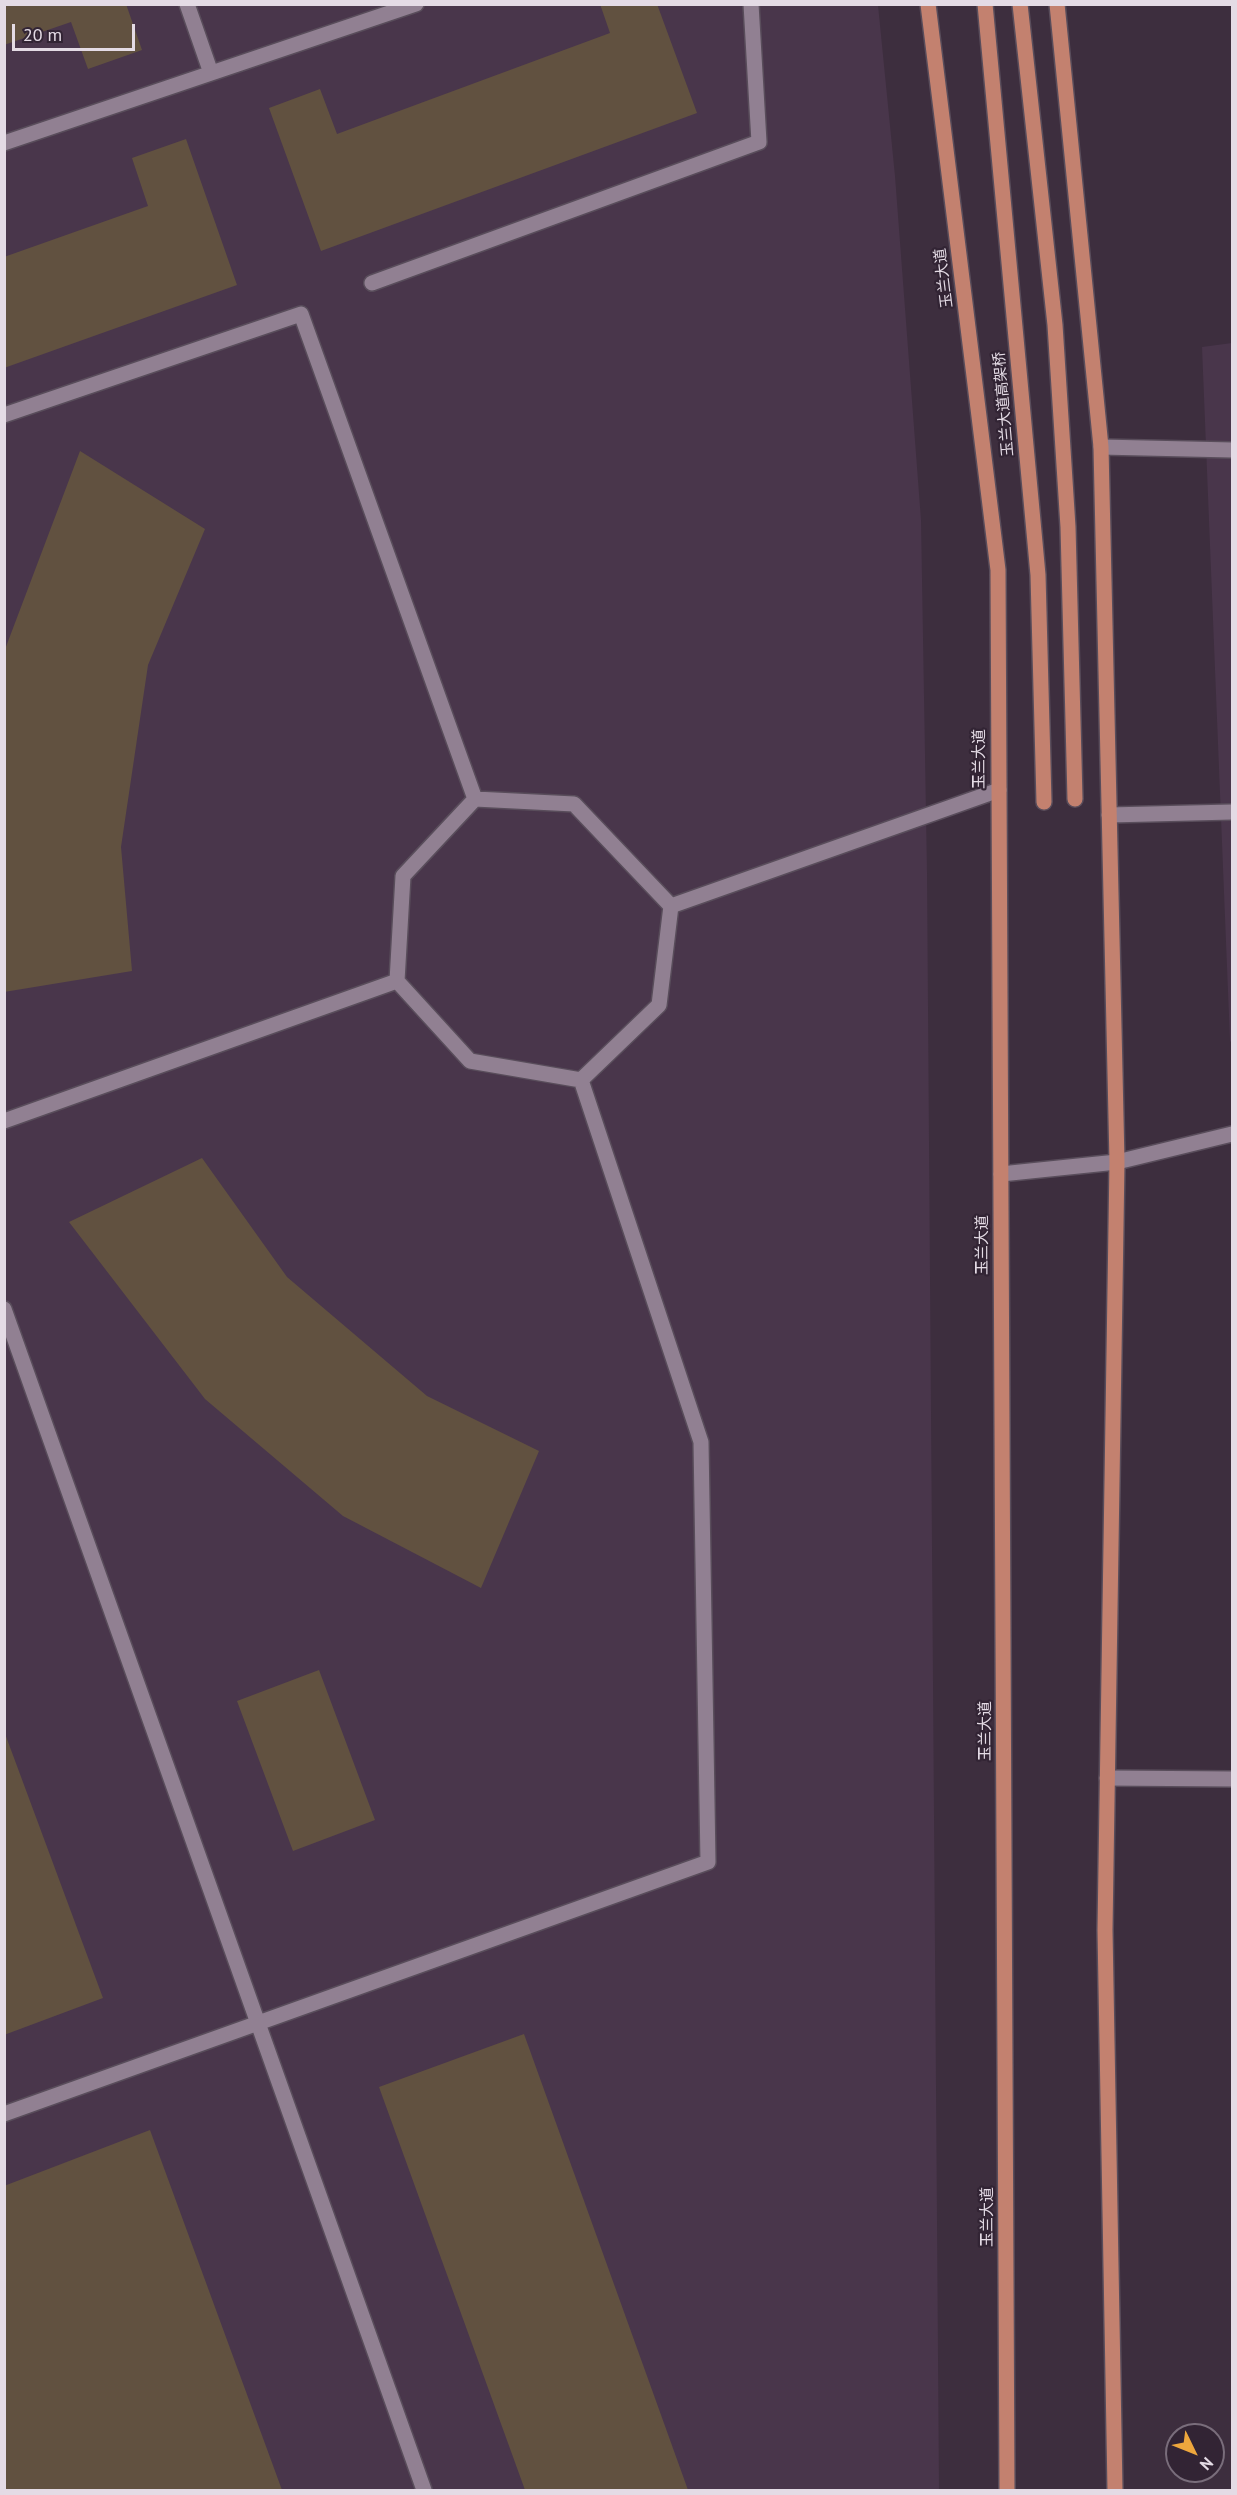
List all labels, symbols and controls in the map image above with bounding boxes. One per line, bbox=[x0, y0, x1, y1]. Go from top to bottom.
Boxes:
scale bar bbox=[15, 12, 138, 50]
text: 20 m bbox=[23, 23, 62, 46]
street label: 玉兰大道 bbox=[931, 247, 957, 309]
street label: 玉兰大道高架桥 bbox=[990, 351, 1018, 457]
street label: 玉兰大道 bbox=[971, 729, 989, 789]
street label: 玉兰大道 bbox=[974, 1215, 992, 1275]
street label: 玉兰大道 bbox=[977, 1701, 995, 1761]
street label: 玉兰大道 bbox=[979, 2187, 997, 2247]
north arrow bbox=[1165, 2423, 1225, 2483]
text: N bbox=[1196, 2453, 1218, 2475]

